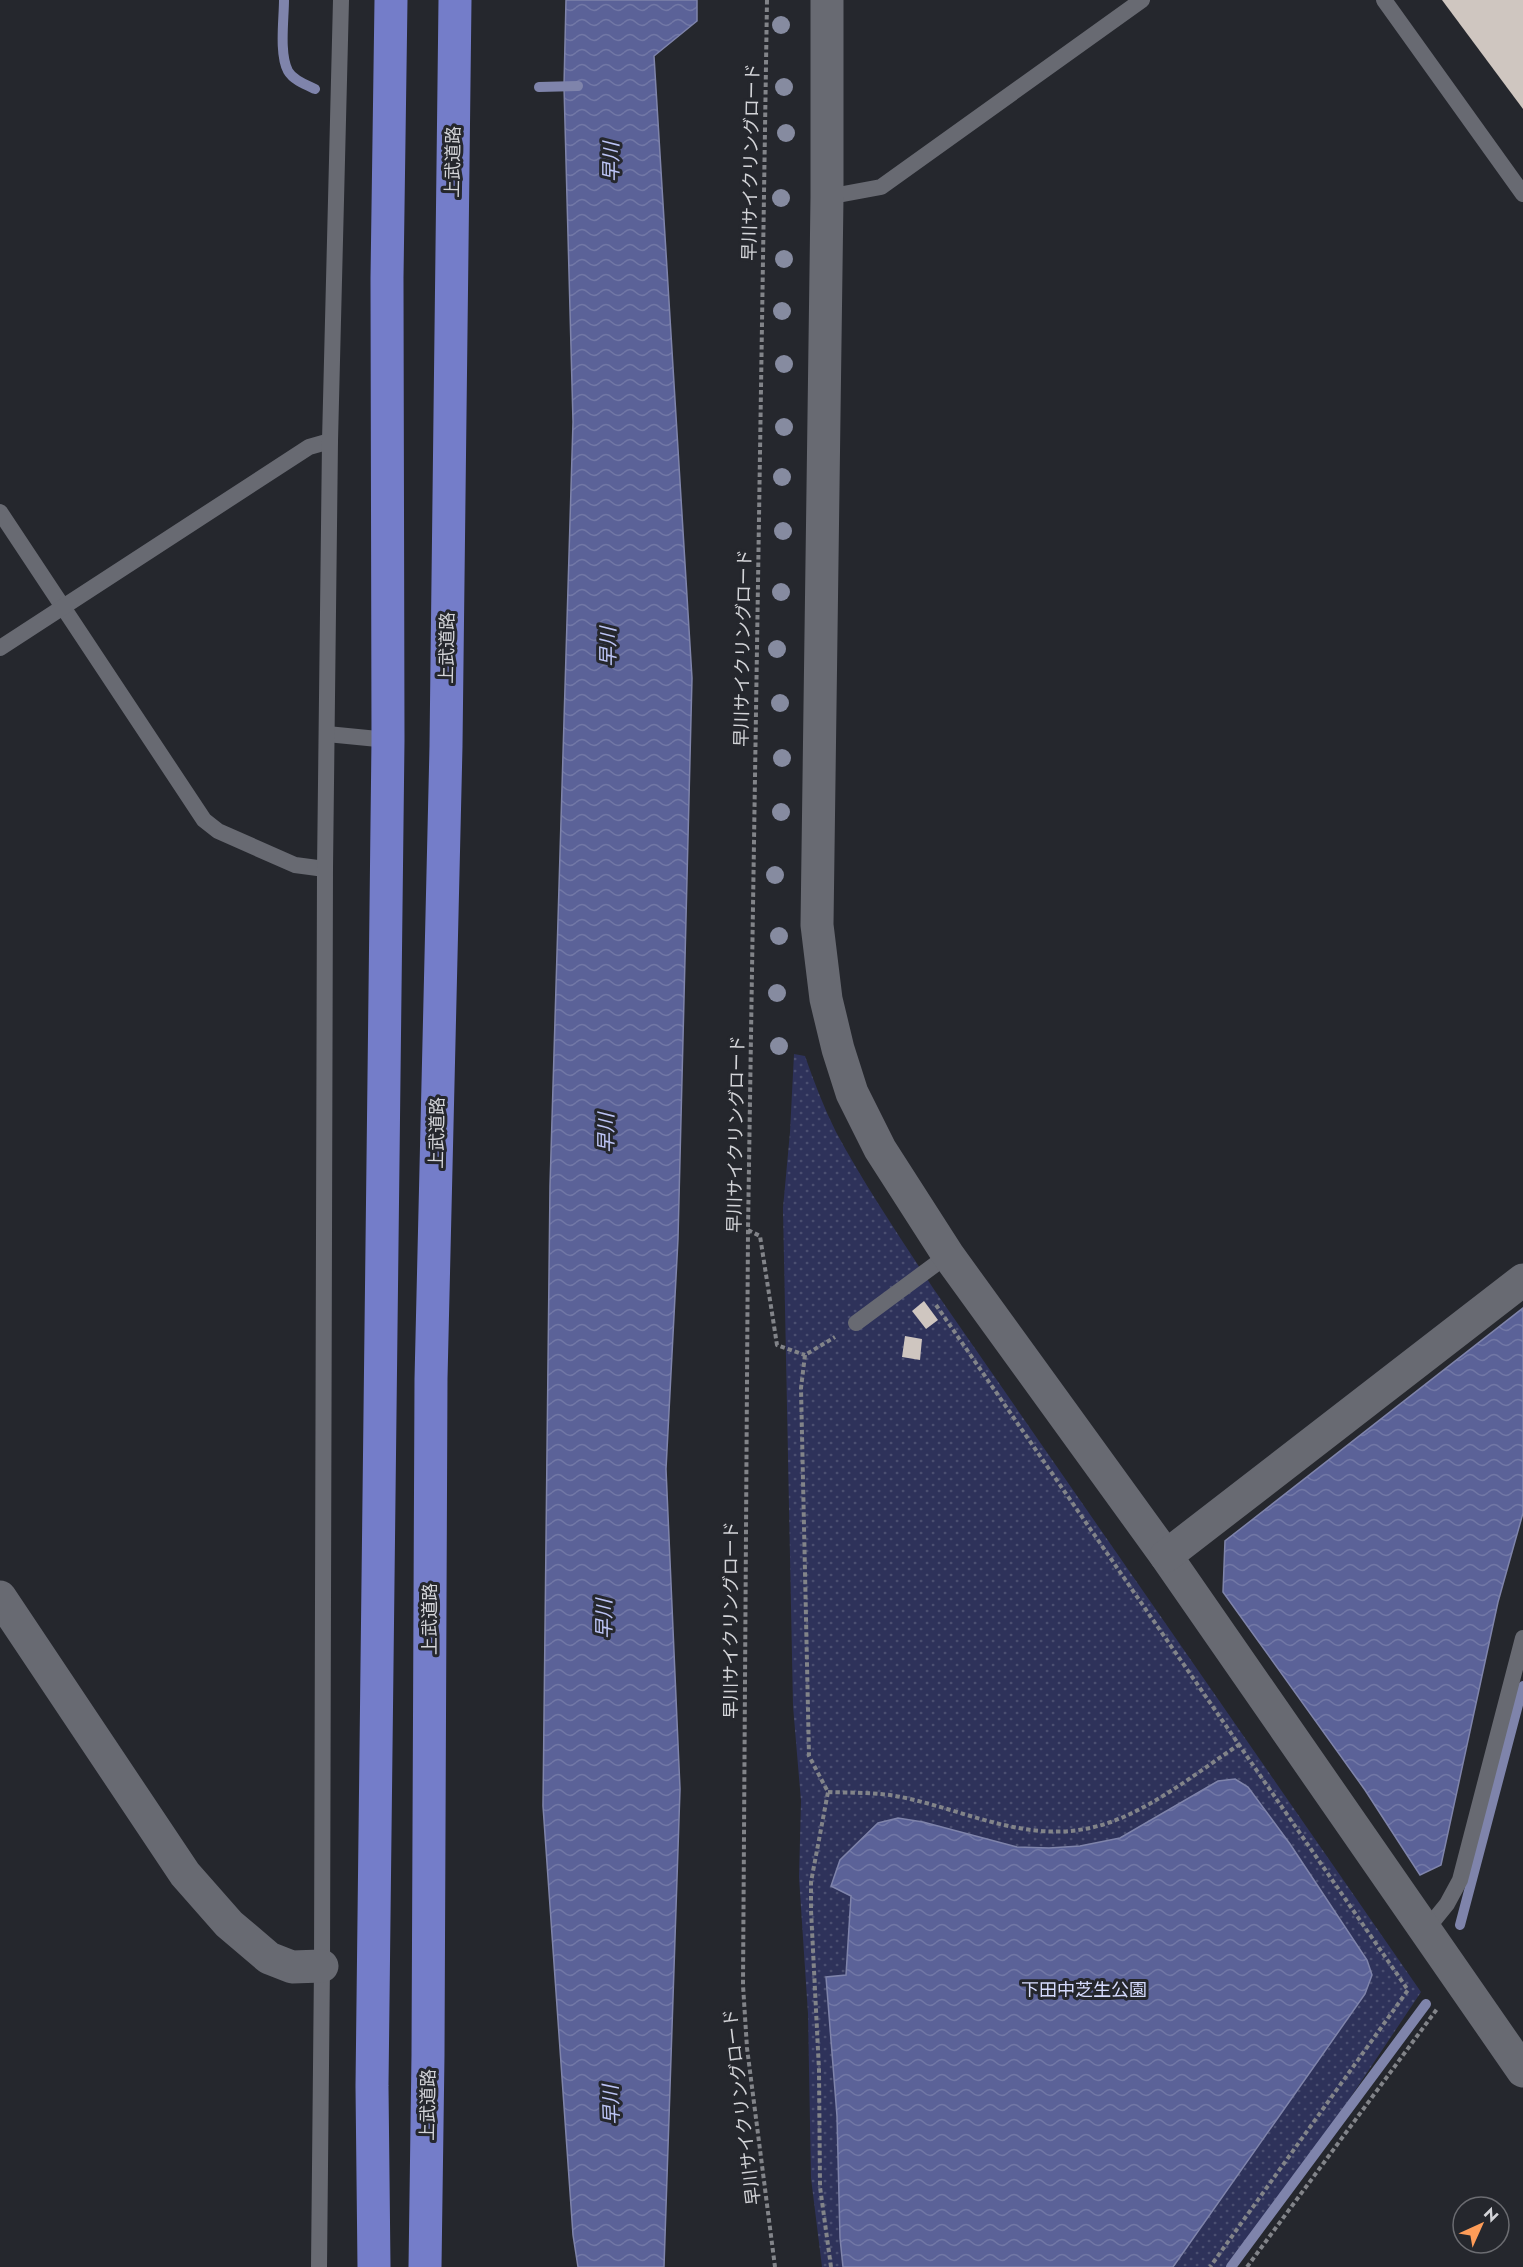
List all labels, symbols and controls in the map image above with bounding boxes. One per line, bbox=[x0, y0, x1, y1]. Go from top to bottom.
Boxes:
street label: 早川サイクリングロード bbox=[736, 63, 766, 261]
street label: 上武道路 bbox=[439, 126, 467, 198]
water label: 早川 bbox=[597, 140, 626, 182]
street label: 早川サイクリングロード bbox=[728, 549, 758, 747]
street label: 上武道路 bbox=[433, 612, 461, 684]
water label: 早川 bbox=[594, 625, 623, 667]
street label: 早川サイクリングロード bbox=[721, 1035, 751, 1233]
street label: 上武道路 bbox=[423, 1097, 451, 1169]
water label: 早川 bbox=[592, 1111, 621, 1153]
street label: 早川サイクリングロード bbox=[718, 1521, 744, 1719]
street label: 上武道路 bbox=[417, 1583, 443, 1655]
water label: 早川 bbox=[590, 1597, 619, 1639]
park label: 下田中芝生公園 bbox=[1021, 1977, 1147, 2003]
street label: 早川サイクリングロード bbox=[717, 2007, 767, 2207]
street label: 上武道路 bbox=[414, 2069, 442, 2141]
water label: 早川 bbox=[596, 2082, 627, 2125]
north arrow bbox=[1451, 2195, 1511, 2255]
text: N bbox=[1479, 2202, 1504, 2227]

